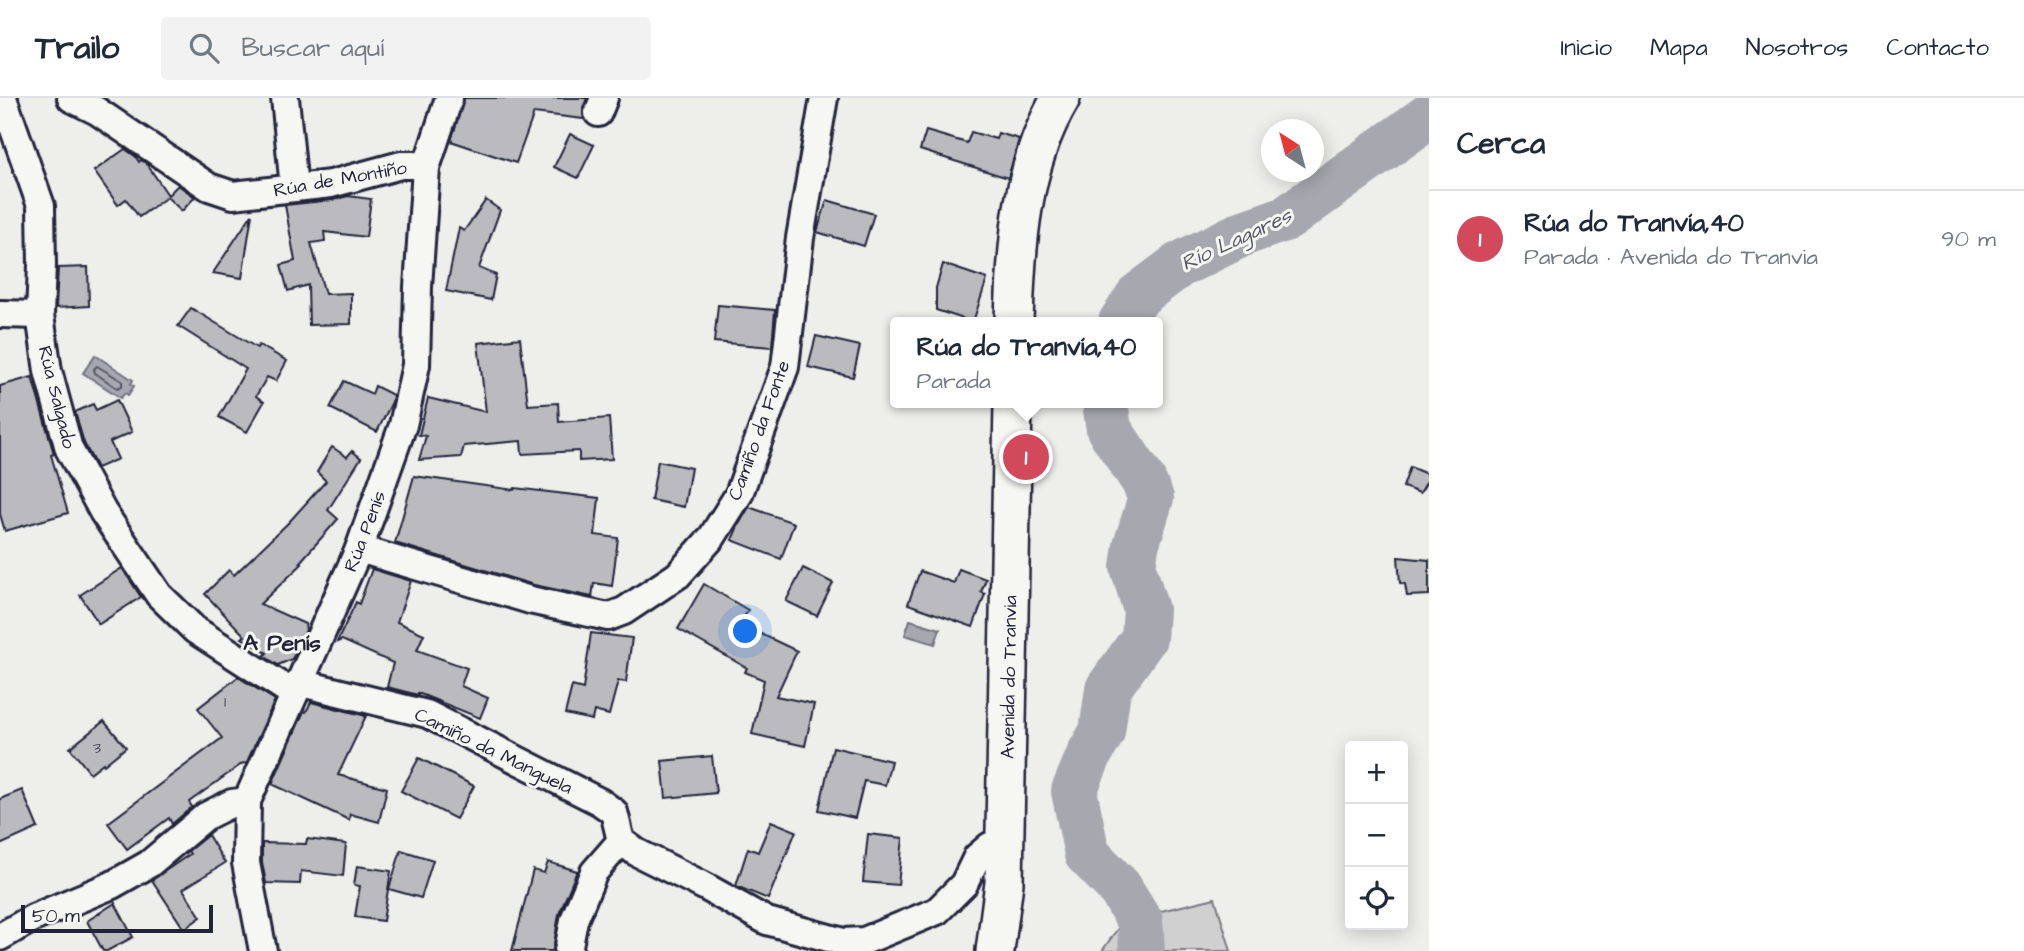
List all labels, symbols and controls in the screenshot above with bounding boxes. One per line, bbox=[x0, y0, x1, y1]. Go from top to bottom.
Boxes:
search box bbox=[161, 17, 651, 80]
text: Trailo bbox=[35, 25, 119, 71]
icon: search bbox=[185, 29, 223, 67]
text: Buscar aquí bbox=[241, 30, 384, 66]
text: Inicio bbox=[1560, 31, 1612, 65]
text: Mapa bbox=[1650, 31, 1708, 65]
text: Nosotros bbox=[1746, 31, 1848, 65]
text: Contacto bbox=[1886, 31, 1989, 65]
north arrow bbox=[1261, 119, 1324, 182]
text: Cerca bbox=[1457, 123, 1545, 165]
street label: Rúa de Montiño bbox=[272, 154, 409, 204]
water label: Río Lagares bbox=[1176, 201, 1298, 279]
text: Rúa do Tranvía,40 bbox=[1524, 205, 1744, 241]
text: 1 bbox=[1479, 223, 1481, 255]
text: 90 m bbox=[1941, 223, 1996, 255]
text: Parada · Avenida do Tranvia bbox=[1524, 241, 1818, 273]
popup bbox=[890, 317, 1163, 408]
text: Rúa do Tranvía,40 bbox=[917, 329, 1136, 365]
street label: Rúa Salgado bbox=[30, 343, 82, 452]
street label: Camiño da Fonte bbox=[722, 357, 797, 504]
text: Parada bbox=[917, 365, 991, 397]
pin: 1 bbox=[1003, 431, 1049, 483]
street label: Rúa Penís bbox=[338, 487, 393, 576]
street label: Avenida do Tranvia bbox=[995, 595, 1024, 759]
your location bbox=[728, 614, 762, 648]
district label: A Penís bbox=[243, 627, 321, 659]
house number: 1 bbox=[224, 691, 226, 713]
street label: Camiño da Manguela bbox=[409, 701, 577, 802]
house number: 3 bbox=[93, 737, 101, 759]
map controls bbox=[1345, 741, 1408, 930]
button: + bbox=[1345, 741, 1408, 804]
button: − bbox=[1345, 804, 1408, 867]
button: locate bbox=[1345, 867, 1408, 930]
scale bar bbox=[21, 902, 214, 934]
text: 50 m bbox=[32, 903, 80, 930]

